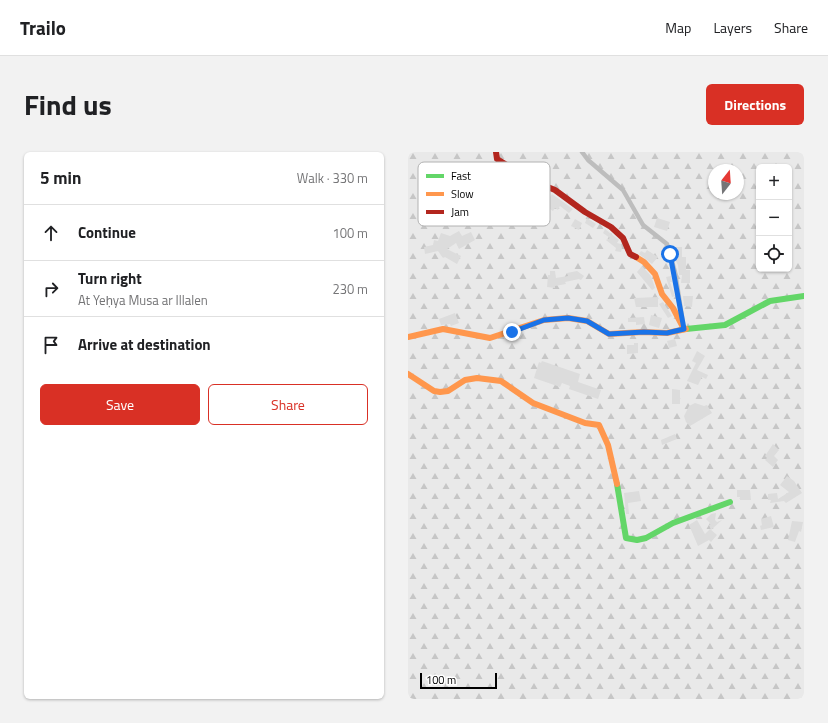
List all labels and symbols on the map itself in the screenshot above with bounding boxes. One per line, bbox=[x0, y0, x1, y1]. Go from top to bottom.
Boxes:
legend bbox=[418, 162, 550, 226]
north arrow bbox=[708, 164, 744, 200]
text: Fast bbox=[451, 168, 471, 184]
text: Slow bbox=[451, 186, 474, 202]
text: Jam bbox=[451, 204, 469, 220]
route start bbox=[661, 245, 679, 263]
route end bbox=[503, 323, 521, 341]
scale bar bbox=[420, 671, 497, 690]

